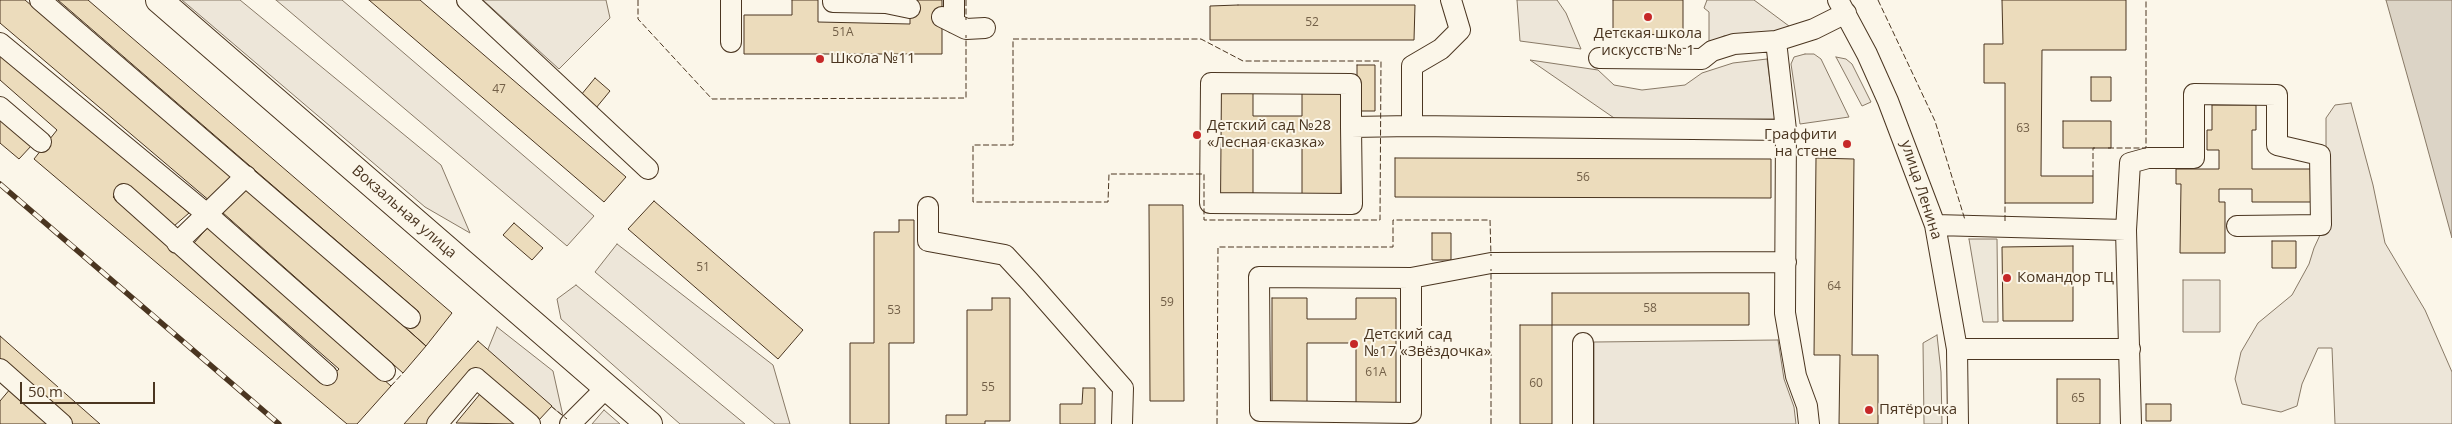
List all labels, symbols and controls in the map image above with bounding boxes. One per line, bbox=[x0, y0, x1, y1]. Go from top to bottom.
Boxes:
marker: Детская школа искусств № 1 bbox=[1642, 11, 1654, 23]
house number: 52 bbox=[1305, 16, 1319, 30]
place label: Детская школа искусств № 1 bbox=[1594, 25, 1702, 60]
house number: 51А bbox=[832, 26, 854, 40]
place label: Школа №11 bbox=[830, 50, 915, 68]
marker: Школа №11 bbox=[814, 53, 826, 65]
house number: 47 bbox=[492, 83, 506, 97]
place label: Детский сад №28 «Лесная сказка» bbox=[1207, 117, 1331, 152]
house number: 63 bbox=[2016, 122, 2030, 136]
place label: Граффити на стене bbox=[1764, 126, 1837, 161]
marker: Детский сад №28 «Лесная сказка» bbox=[1191, 129, 1203, 141]
marker: Граффити на стене bbox=[1841, 138, 1853, 150]
street label: улица Ленина bbox=[1897, 138, 1945, 242]
street label: Вокзальная улица bbox=[348, 162, 460, 262]
house number: 56 bbox=[1576, 171, 1590, 185]
house number: 51 bbox=[696, 261, 710, 275]
place label: Командор ТЦ bbox=[2017, 269, 2114, 287]
marker: Командор ТЦ bbox=[2001, 272, 2013, 284]
house number: 64 bbox=[1827, 280, 1841, 294]
house number: 59 bbox=[1160, 296, 1174, 310]
house number: 58 bbox=[1643, 302, 1657, 316]
house number: 53 bbox=[887, 304, 901, 318]
place label: Детский сад №17 «Звёздочка» bbox=[1364, 326, 1491, 361]
marker: Детский сад №17 «Звёздочка» bbox=[1348, 338, 1360, 350]
house number: 61А bbox=[1365, 366, 1387, 380]
scale bar bbox=[22, 372, 158, 404]
house number: 60 bbox=[1529, 377, 1543, 391]
text: 50 m bbox=[28, 381, 63, 401]
house number: 55 bbox=[981, 381, 995, 395]
house number: 65 bbox=[2071, 392, 2085, 406]
place label: Пятёрочка bbox=[1879, 401, 1957, 419]
marker: Пятёрочка bbox=[1863, 404, 1875, 416]

